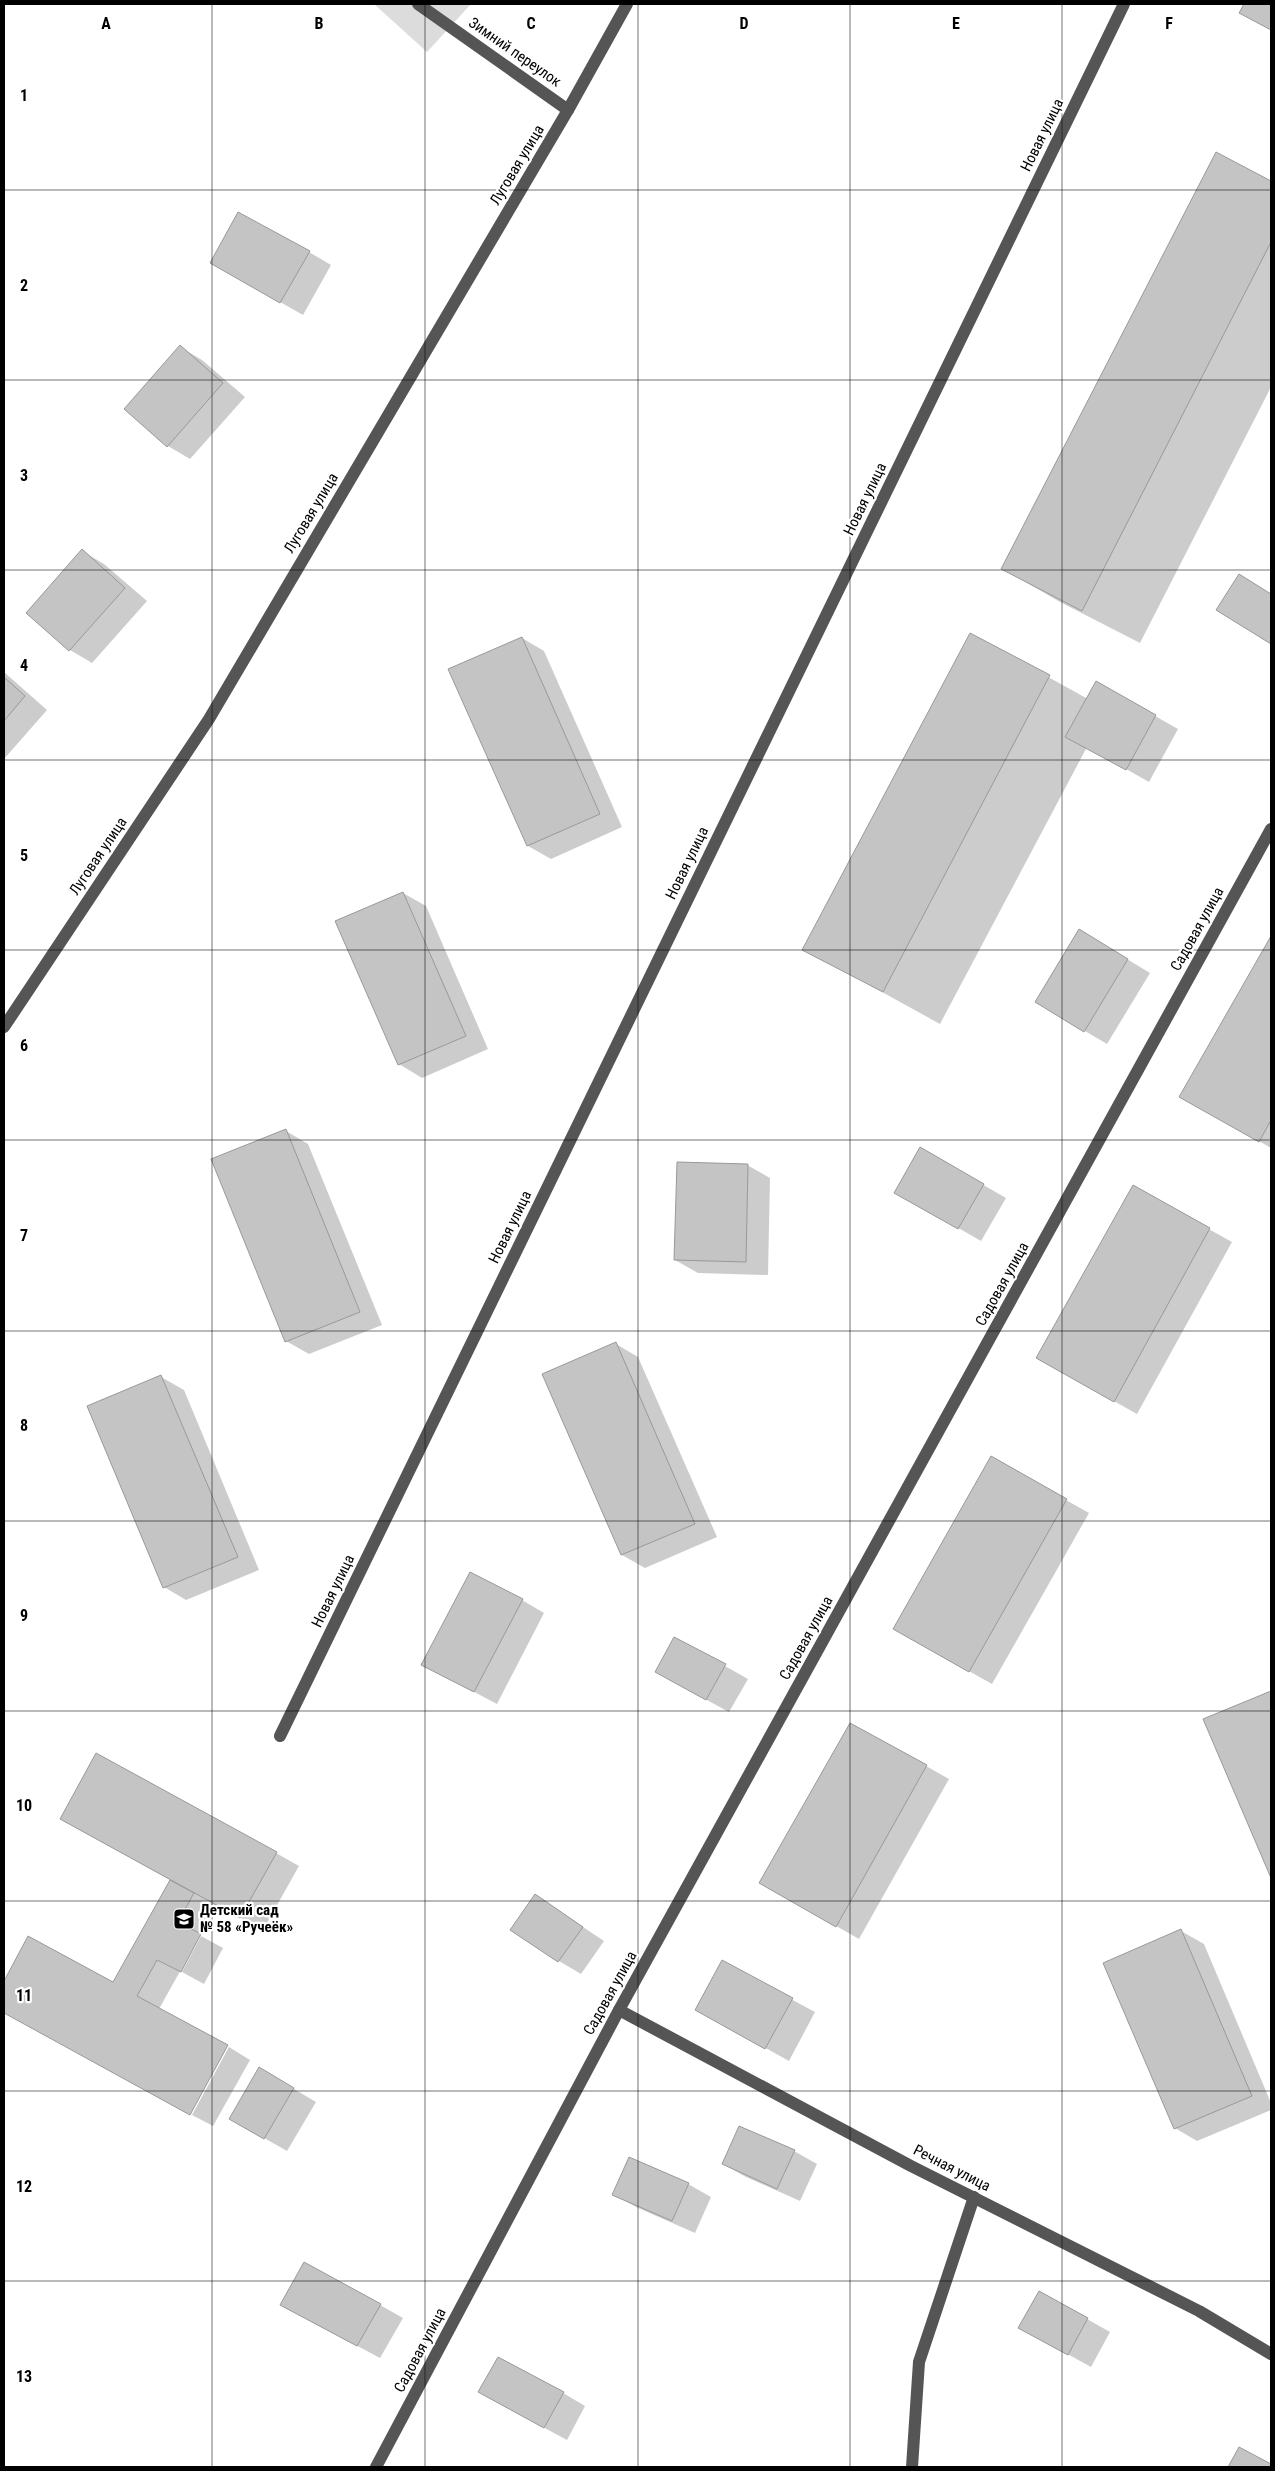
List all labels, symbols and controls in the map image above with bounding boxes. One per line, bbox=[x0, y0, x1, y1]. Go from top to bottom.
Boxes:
street label: Зимний переулок bbox=[465, 13, 565, 91]
text: A bbox=[101, 14, 111, 33]
text: B bbox=[315, 14, 324, 33]
text: C bbox=[526, 14, 536, 33]
text: D bbox=[739, 14, 749, 33]
text: E bbox=[952, 14, 960, 33]
text: F bbox=[1165, 14, 1173, 33]
text: 1 bbox=[20, 86, 28, 105]
street label: Новая улица bbox=[1017, 96, 1067, 174]
street label: Луговая улица bbox=[486, 122, 548, 208]
text: 2 bbox=[20, 276, 28, 295]
street label: Новая улица bbox=[840, 460, 890, 538]
text: 3 bbox=[20, 466, 28, 485]
street label: Луговая улица bbox=[280, 470, 342, 556]
text: 4 bbox=[20, 656, 28, 675]
street label: Луговая улица bbox=[65, 814, 131, 898]
street label: Новая улица bbox=[662, 824, 712, 902]
text: 5 bbox=[20, 846, 28, 865]
street label: Садовая улица bbox=[1167, 884, 1227, 974]
text: 6 bbox=[20, 1036, 28, 1055]
street label: Новая улица bbox=[485, 1188, 535, 1266]
text: 7 bbox=[20, 1226, 28, 1245]
street label: Садовая улица bbox=[972, 1239, 1032, 1329]
text: 8 bbox=[20, 1416, 28, 1435]
street label: Новая улица bbox=[308, 1552, 358, 1630]
street label: Садовая улица bbox=[776, 1593, 836, 1683]
text: 9 bbox=[20, 1606, 28, 1625]
text: 10 bbox=[16, 1796, 32, 1815]
place label: Детский сад № 58 «Ручеёк» bbox=[200, 1901, 293, 1936]
school or university icon: Детский сад № 58 «Ручеёк» bbox=[172, 1907, 196, 1931]
street label: Садовая улица bbox=[580, 1948, 640, 2038]
text: 11 bbox=[16, 1986, 32, 2005]
street label: Речная улица bbox=[910, 2141, 994, 2195]
text: 12 bbox=[16, 2177, 32, 2196]
street label: Садовая улица bbox=[390, 2305, 450, 2395]
text: 13 bbox=[16, 2367, 32, 2386]

